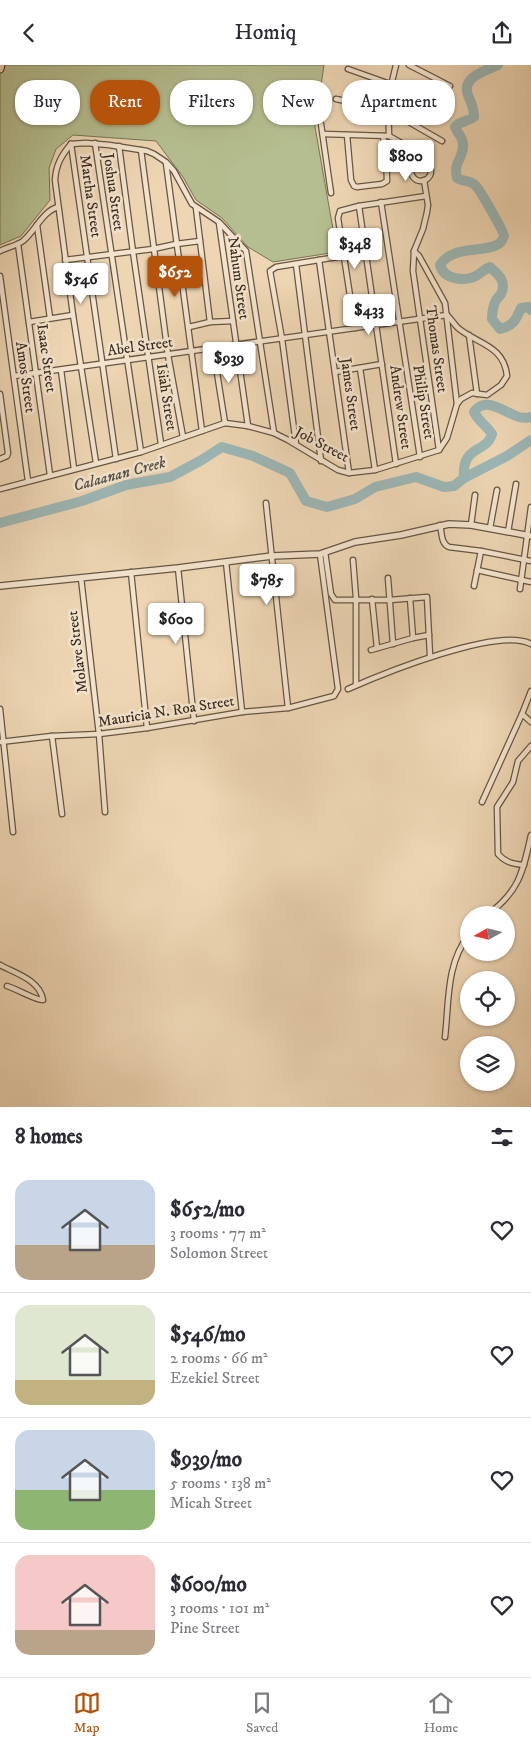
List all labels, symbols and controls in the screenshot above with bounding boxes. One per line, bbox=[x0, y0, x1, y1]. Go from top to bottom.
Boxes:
icon: back bbox=[15, 19, 43, 47]
text: Homiq bbox=[235, 19, 296, 46]
icon: share bbox=[488, 19, 516, 47]
chip: Buy bbox=[15, 80, 80, 125]
chip: Rent bbox=[90, 80, 160, 125]
chip: Filters bbox=[170, 80, 253, 125]
chip: New bbox=[263, 80, 332, 125]
chip: Apartment bbox=[342, 80, 455, 125]
pin: $800 bbox=[376, 139, 436, 182]
text: $800 bbox=[389, 146, 423, 166]
street label: Joshua Street bbox=[98, 150, 128, 232]
street label: Martha Street bbox=[75, 153, 106, 239]
pin: $348 bbox=[325, 227, 385, 270]
text: $348 bbox=[339, 234, 371, 254]
street label: Nahum Street bbox=[223, 235, 254, 321]
pin: $652 bbox=[145, 255, 205, 298]
text: $652 bbox=[159, 262, 191, 282]
pin: $546 bbox=[51, 263, 111, 305]
text: $546 bbox=[64, 269, 98, 289]
pin: $433 bbox=[339, 293, 399, 336]
text: $433 bbox=[354, 300, 384, 320]
street label: Thomas Street bbox=[421, 304, 452, 394]
street label: Isaac Street bbox=[32, 323, 61, 394]
street label: Abel Street bbox=[106, 332, 174, 360]
street label: Amos Street bbox=[11, 340, 40, 414]
pin: $939 bbox=[199, 341, 259, 384]
text: $939 bbox=[214, 348, 244, 368]
street label: James Street bbox=[336, 355, 365, 432]
street label: Isiah Street bbox=[152, 362, 181, 432]
street label: Andrew Street bbox=[385, 364, 416, 451]
street label: Philip Street bbox=[408, 364, 439, 441]
street label: Job Street bbox=[290, 421, 352, 467]
water label: Calaanan Creek bbox=[71, 452, 168, 496]
pin: $785 bbox=[237, 563, 297, 606]
text: $785 bbox=[250, 570, 284, 590]
pin: $600 bbox=[146, 603, 206, 645]
street label: Molave Street bbox=[63, 609, 92, 694]
text: $600 bbox=[159, 609, 193, 629]
street label: Mauricia N. Roa Street bbox=[97, 691, 236, 732]
north arrow bbox=[460, 906, 515, 961]
map controls bbox=[460, 906, 515, 1091]
button: locate bbox=[460, 971, 515, 1026]
button: layers bbox=[460, 1036, 515, 1091]
icon: filters bbox=[488, 1123, 516, 1151]
text: 8 homes bbox=[15, 1124, 83, 1150]
text: $652/mo bbox=[170, 1197, 245, 1223]
icon: home bbox=[55, 1200, 115, 1260]
icon: heart bbox=[488, 1216, 516, 1244]
text: 3 rooms · 77 m² bbox=[170, 1223, 266, 1243]
text: Solomon Street bbox=[170, 1243, 268, 1263]
text: $546/mo bbox=[170, 1322, 245, 1348]
icon: home bbox=[55, 1325, 115, 1385]
icon: heart bbox=[488, 1341, 516, 1369]
text: 2 rooms · 66 m² bbox=[170, 1348, 268, 1368]
text: Ezekiel Street bbox=[170, 1368, 260, 1388]
text: $939/mo bbox=[170, 1447, 242, 1473]
icon: home bbox=[55, 1450, 115, 1510]
icon: heart bbox=[488, 1466, 516, 1494]
text: 5 rooms · 138 m² bbox=[170, 1473, 271, 1493]
text: Micah Street bbox=[170, 1493, 252, 1513]
text: $600/mo bbox=[170, 1572, 247, 1598]
icon: home bbox=[55, 1575, 115, 1635]
icon: heart bbox=[488, 1591, 516, 1619]
text: 3 rooms · 101 m² bbox=[170, 1598, 269, 1618]
text: Pine Street bbox=[170, 1618, 240, 1638]
tab: Map bbox=[73, 1689, 101, 1737]
tab: Saved bbox=[246, 1689, 278, 1737]
tab: Home bbox=[424, 1689, 458, 1737]

